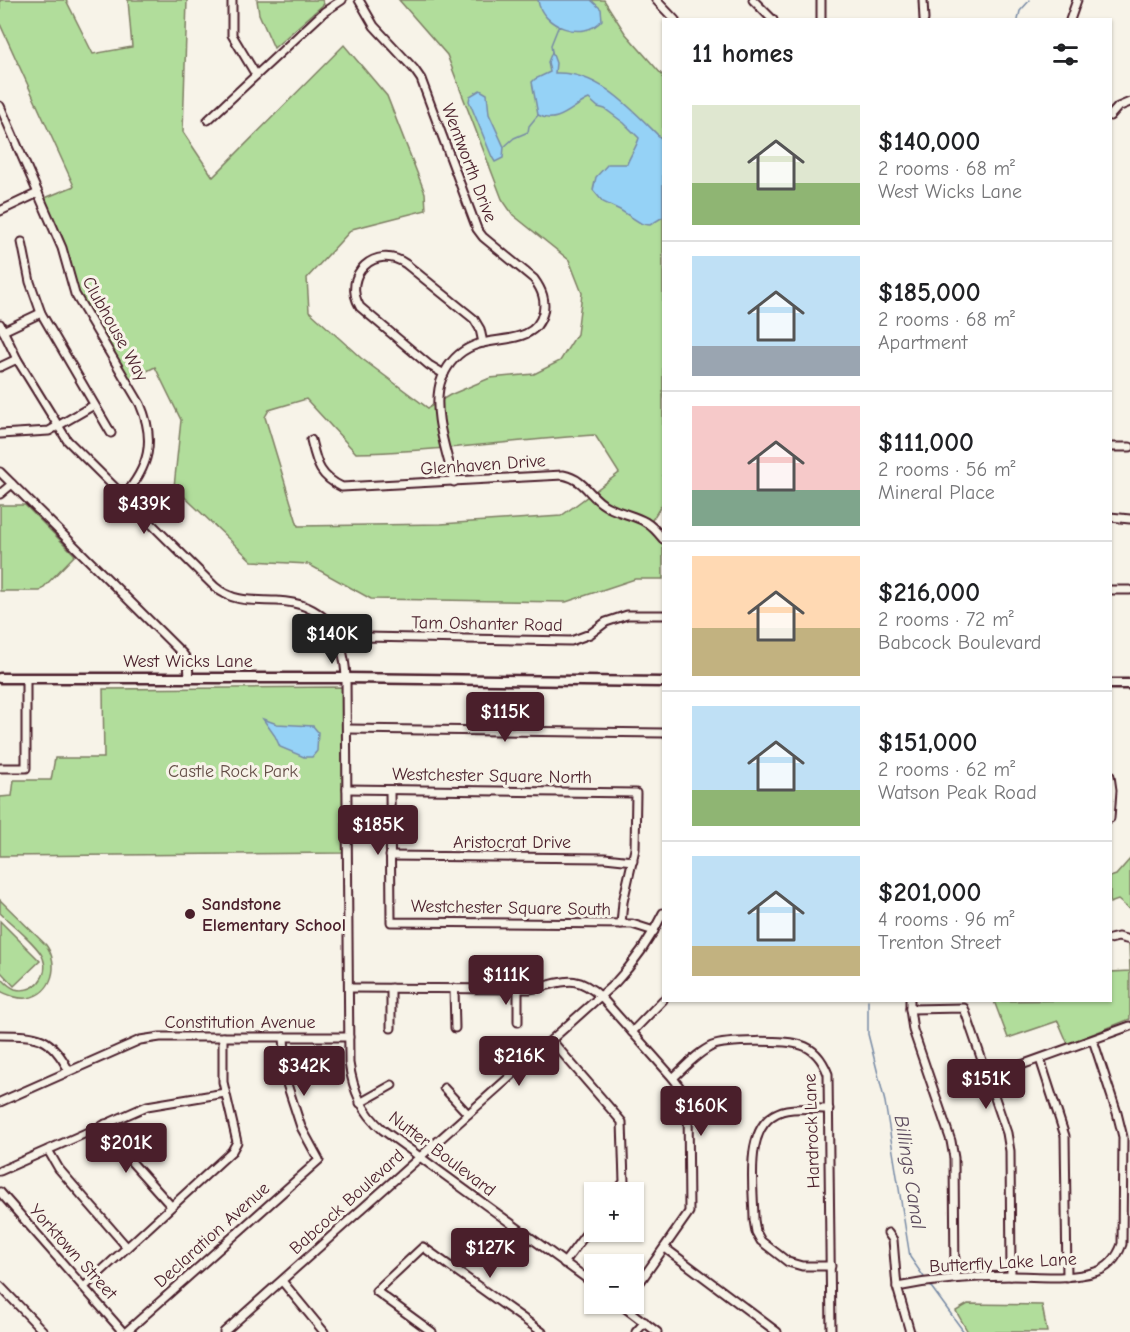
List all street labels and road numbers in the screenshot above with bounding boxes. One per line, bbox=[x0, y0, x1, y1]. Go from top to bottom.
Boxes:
street label: Wentworth Drive bbox=[437, 101, 501, 225]
street label: Clubhouse Way bbox=[78, 273, 153, 386]
street label: Glenhaven Drive bbox=[420, 450, 546, 480]
street label: Tam Oshanter Road bbox=[411, 612, 563, 636]
street label: West Wicks Lane bbox=[123, 651, 253, 672]
street label: Westchester Square North bbox=[392, 764, 592, 788]
street label: Aristocrat Drive bbox=[453, 832, 571, 853]
street label: Westchester Square South bbox=[411, 896, 611, 920]
street label: Constitution Avenue bbox=[164, 1012, 316, 1033]
street label: Hardrock Lane bbox=[799, 1073, 825, 1189]
street label: Nutter Boulevard bbox=[384, 1107, 500, 1201]
street label: Babcock Boulevard bbox=[285, 1145, 409, 1259]
street label: Declaration Avenue bbox=[150, 1178, 274, 1292]
street label: Yorktown Street bbox=[25, 1200, 122, 1305]
street label: Butterfly Lake Lane bbox=[929, 1249, 1077, 1277]

